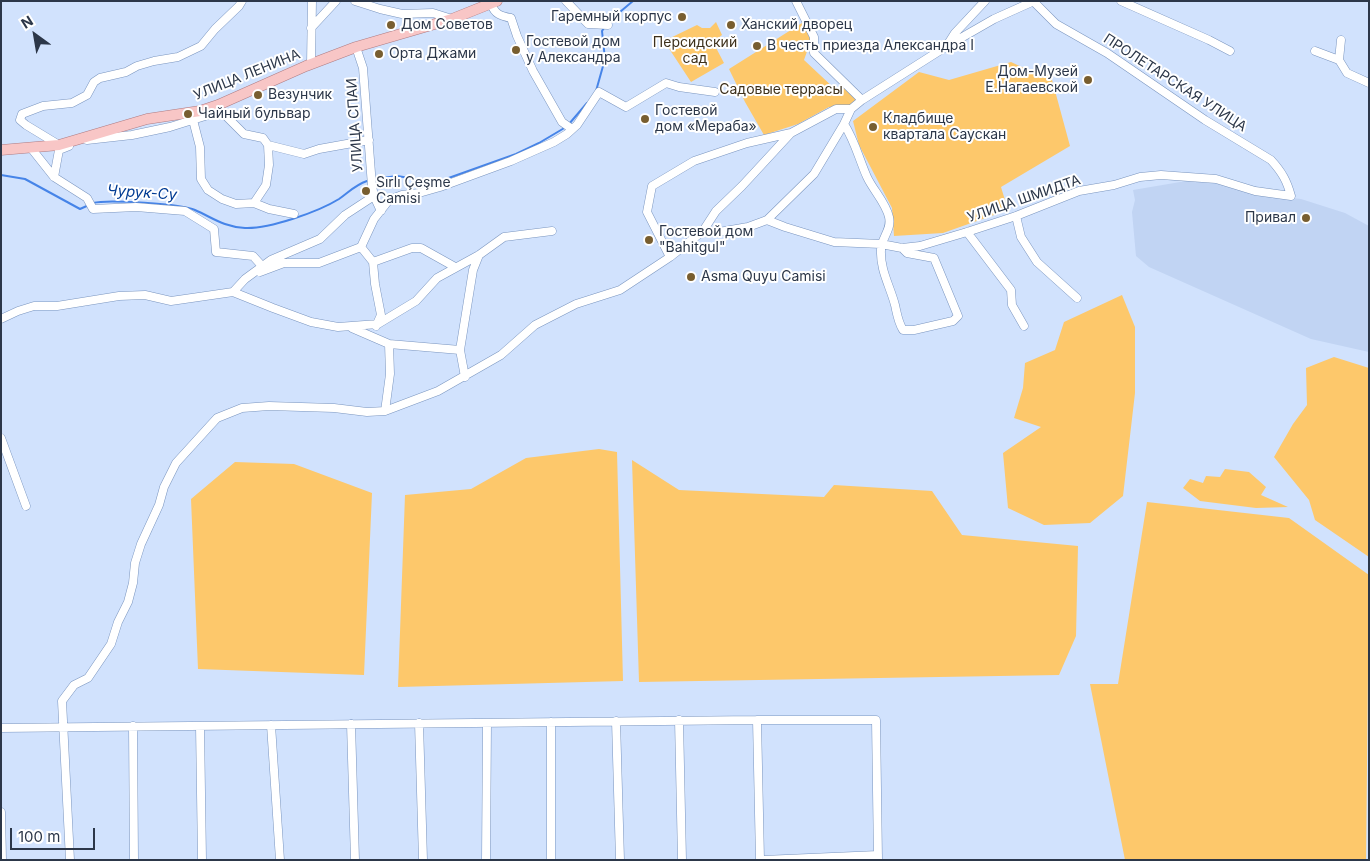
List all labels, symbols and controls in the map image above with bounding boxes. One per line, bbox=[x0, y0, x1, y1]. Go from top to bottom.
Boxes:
place label: Гаремный корпус bbox=[551, 9, 672, 25]
north arrow bbox=[10, 10, 60, 60]
marker: Гаремный корпус bbox=[676, 11, 688, 23]
text: N bbox=[18, 12, 36, 32]
place label: Дом Советов bbox=[401, 17, 493, 33]
place label: Ханский дворец bbox=[741, 17, 852, 33]
marker: Дом Советов bbox=[385, 19, 397, 31]
marker: Ханский дворец bbox=[725, 19, 737, 31]
street label: ПРОЛЕТАРСКАЯ УЛИЦА bbox=[1100, 30, 1250, 136]
place label: Гостевой дом у Александра bbox=[526, 34, 621, 66]
park label: Персидский сад bbox=[653, 35, 737, 68]
place label: В честь приезда Александра I bbox=[767, 38, 974, 54]
marker: В честь приезда Александра I bbox=[751, 40, 763, 52]
marker: Гостевой дом у Александра bbox=[510, 44, 522, 56]
street label: УЛИЦА ЛЕНИНА bbox=[191, 46, 303, 104]
place label: Орта Джами bbox=[389, 46, 476, 62]
marker: Орта Джами bbox=[373, 48, 385, 60]
place label: Дом-Музей Е.Нагаевской bbox=[985, 64, 1078, 96]
marker: Дом-Музей Е.Нагаевской bbox=[1082, 74, 1094, 86]
street label: УЛИЦА СПАИ bbox=[343, 77, 367, 173]
park label: Садовые террасы bbox=[719, 82, 843, 98]
place label: Везунчик bbox=[268, 87, 332, 103]
marker: Везунчик bbox=[252, 89, 264, 101]
place label: Гостевой дом «Мераба» bbox=[655, 103, 757, 136]
place label: Чайный бульвар bbox=[198, 106, 310, 122]
marker: Чайный бульвар bbox=[182, 108, 194, 120]
place label: Кладбище квартала Саускан bbox=[883, 111, 1006, 144]
marker: Гостевой дом «Мераба» bbox=[639, 113, 651, 125]
marker: Кладбище квартала Саускан bbox=[867, 121, 879, 133]
street label: УЛИЦА ШМИДТА bbox=[965, 172, 1083, 226]
place label: Sırlı Çeşme Camisi bbox=[376, 175, 451, 208]
water label: Чурук-Су bbox=[106, 182, 178, 204]
marker: Sırlı Çeşme Camisi bbox=[360, 185, 372, 197]
place label: Привал bbox=[1245, 210, 1296, 226]
marker: Привал bbox=[1300, 212, 1312, 224]
place label: Гостевой дом "Bahitgul" bbox=[659, 224, 753, 256]
marker: Гостевой дом "Bahitgul" bbox=[643, 234, 655, 246]
place label: Asma Quyu Camisi bbox=[701, 269, 826, 285]
marker: Asma Quyu Camisi bbox=[685, 271, 697, 283]
scale bar bbox=[12, 818, 98, 850]
text: 100 m bbox=[18, 827, 60, 846]

